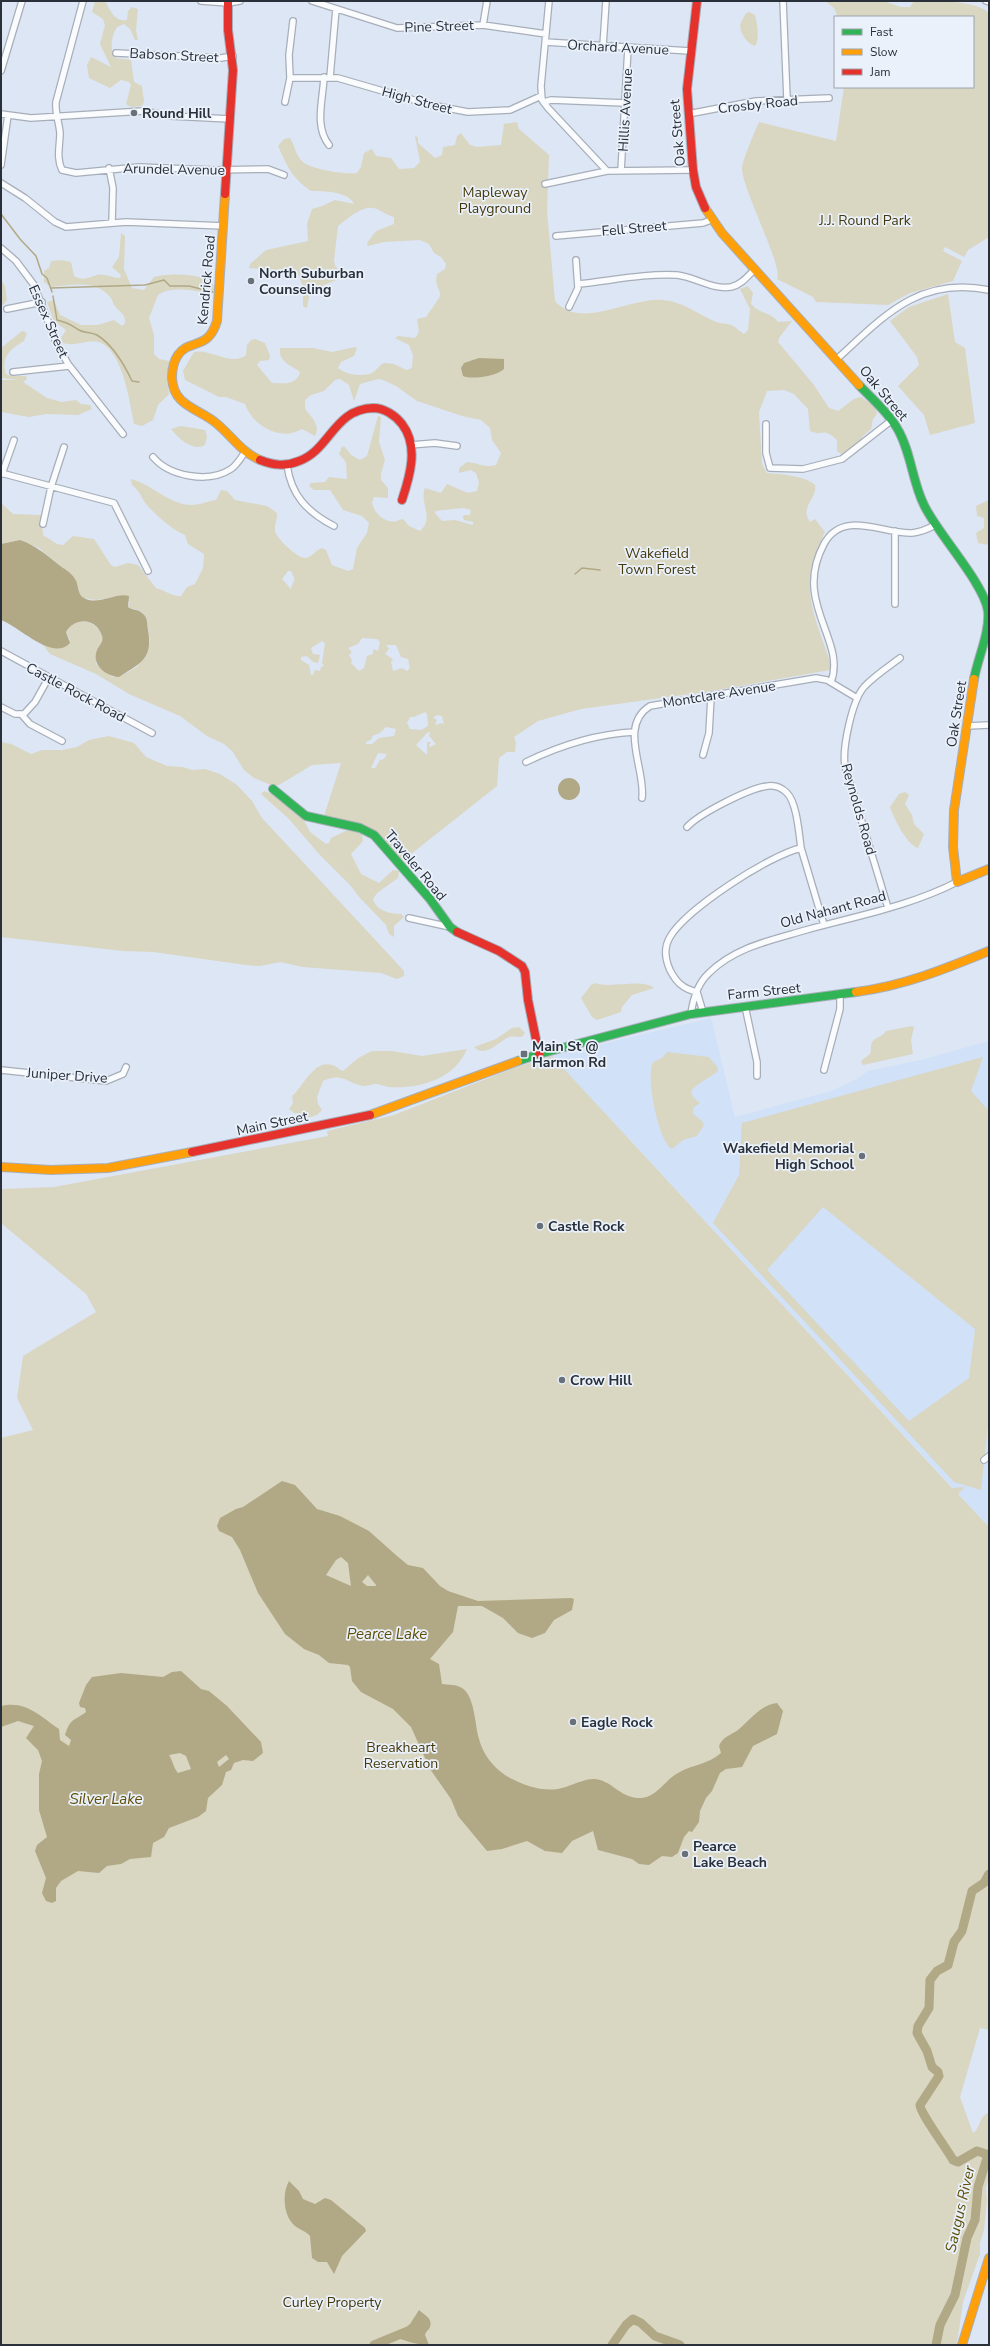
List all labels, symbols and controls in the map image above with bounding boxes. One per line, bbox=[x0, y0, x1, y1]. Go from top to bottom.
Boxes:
street label: Pine Street bbox=[404, 16, 474, 37]
legend bbox=[834, 16, 974, 88]
text: Fast bbox=[870, 24, 893, 40]
street label: Orchard Avenue bbox=[567, 35, 669, 60]
street label: Babson Street bbox=[129, 44, 219, 67]
text: Slow bbox=[870, 44, 898, 60]
text: Jam bbox=[869, 64, 891, 80]
street label: Hillis Avenue bbox=[614, 68, 637, 152]
street label: High Street bbox=[380, 82, 454, 119]
street label: Crosby Road bbox=[717, 91, 799, 118]
street label: Oak Street bbox=[665, 99, 690, 167]
place label: Round Hill bbox=[142, 104, 212, 123]
marker: Round Hill bbox=[129, 108, 139, 118]
street label: Arundel Avenue bbox=[123, 159, 225, 180]
park label: Mapleway Playground bbox=[459, 183, 531, 218]
park label: J.J. Round Park bbox=[818, 211, 912, 230]
street label: Fell Street bbox=[601, 216, 667, 241]
street label: Kendrick Road bbox=[193, 234, 220, 326]
place label: North Suburban Counseling bbox=[259, 264, 364, 299]
marker: North Suburban Counseling bbox=[246, 276, 256, 286]
street label: Essex Street bbox=[24, 282, 73, 361]
street label: Oak Street bbox=[855, 362, 912, 425]
park label: Wakefield Town Forest bbox=[618, 544, 696, 579]
street label: Castle Rock Road bbox=[23, 658, 129, 727]
street label: Montclare Avenue bbox=[661, 676, 777, 713]
street label: Oak Street bbox=[942, 679, 971, 749]
street label: Reynolds Road bbox=[836, 761, 881, 857]
street label: Traveler Road bbox=[380, 826, 451, 905]
street label: Old Nahant Road bbox=[778, 886, 888, 933]
street label: Farm Street bbox=[726, 978, 802, 1005]
place label: Main St @ Harmon Rd bbox=[532, 1037, 606, 1072]
marker: Main St @ Harmon Rd bbox=[519, 1049, 529, 1059]
street label: Juniper Drive bbox=[25, 1063, 108, 1088]
street label: Main Street bbox=[235, 1107, 310, 1140]
place label: Wakefield Memorial High School bbox=[723, 1139, 855, 1174]
marker: Wakefield Memorial High School bbox=[857, 1151, 867, 1161]
place label: Castle Rock bbox=[548, 1217, 625, 1236]
marker: Castle Rock bbox=[535, 1221, 545, 1231]
place label: Crow Hill bbox=[570, 1371, 632, 1390]
marker: Crow Hill bbox=[557, 1375, 567, 1385]
water label: Pearce Lake bbox=[347, 1624, 427, 1644]
place label: Eagle Rock bbox=[581, 1713, 653, 1732]
marker: Eagle Rock bbox=[568, 1717, 578, 1727]
park label: Breakheart Reservation bbox=[364, 1738, 438, 1773]
water label: Silver Lake bbox=[69, 1789, 143, 1809]
place label: Pearce Lake Beach bbox=[693, 1837, 767, 1872]
marker: Pearce Lake Beach bbox=[680, 1849, 690, 1859]
water label: Saugus River bbox=[940, 2163, 980, 2254]
park label: Curley Property bbox=[283, 2293, 382, 2312]

